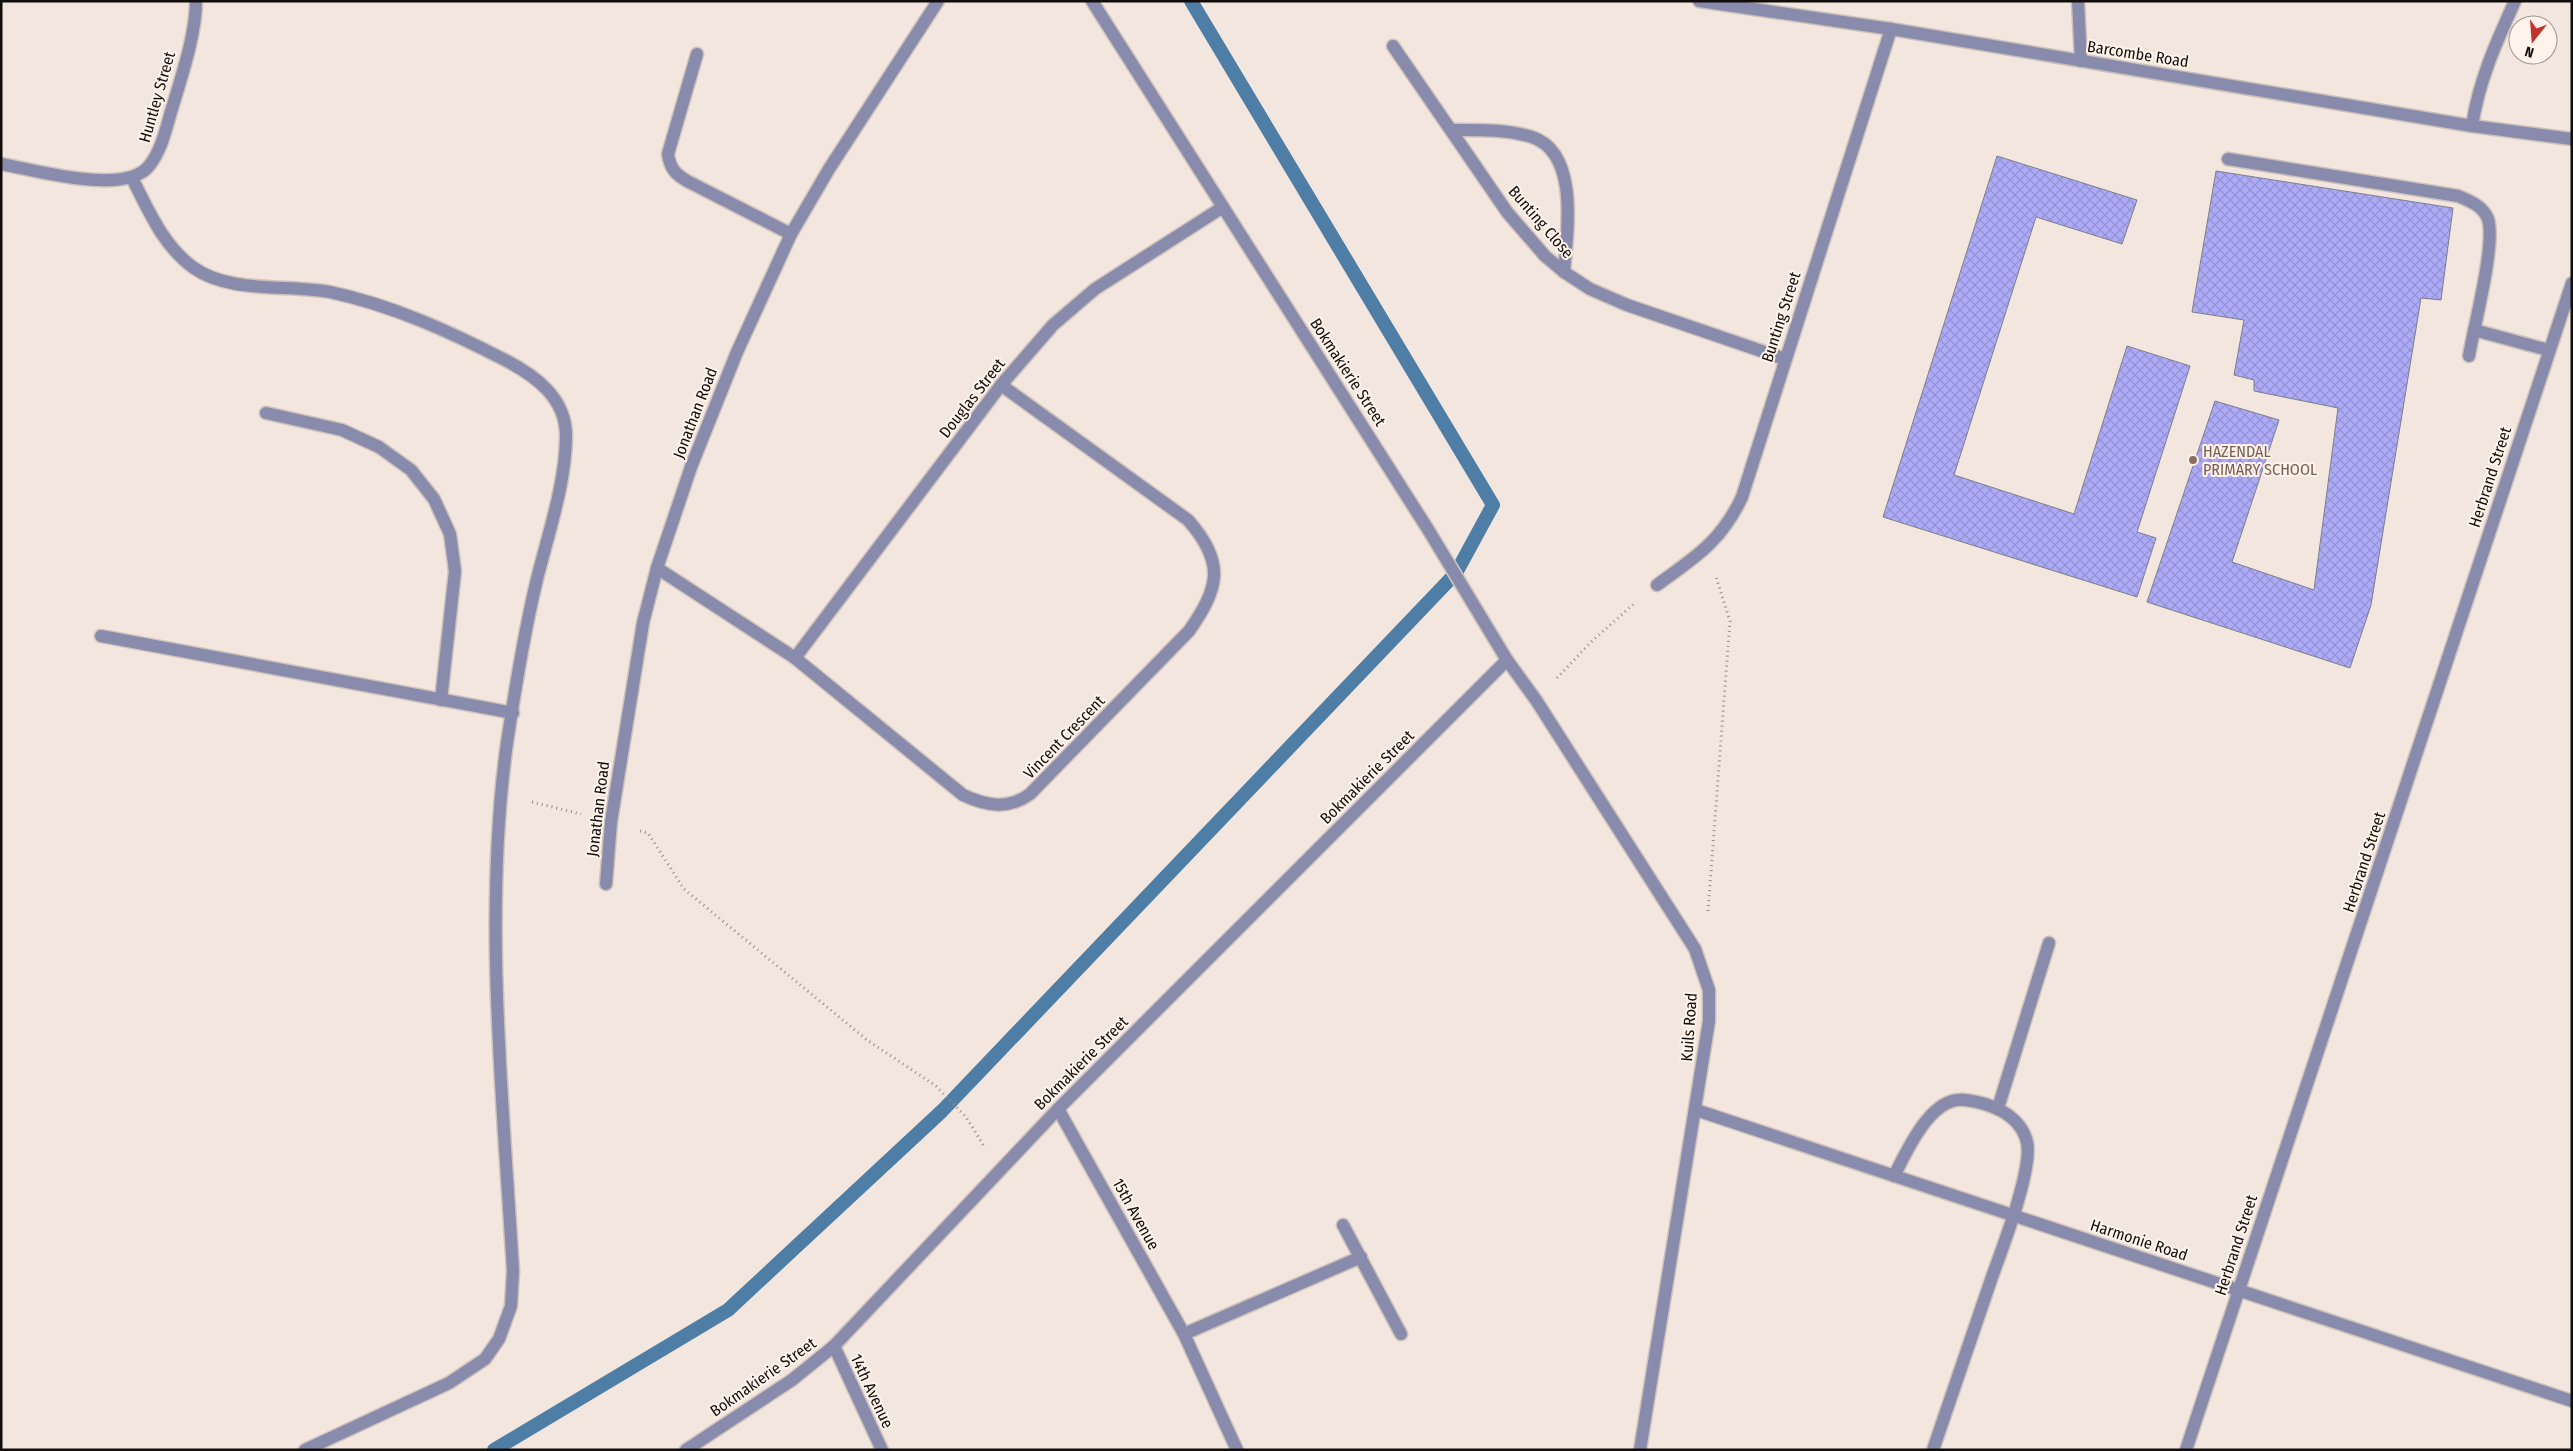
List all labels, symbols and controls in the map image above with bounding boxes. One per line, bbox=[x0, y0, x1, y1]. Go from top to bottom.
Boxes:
north arrow bbox=[2508, 15, 2558, 65]
street label: Barcombe Road bbox=[2086, 37, 2190, 71]
text: N bbox=[2523, 43, 2536, 61]
street label: Huntley Street bbox=[135, 49, 179, 145]
street label: Bunting Close bbox=[1504, 182, 1578, 262]
street label: Bunting Street bbox=[1757, 269, 1805, 365]
street label: Bokmakierie Street bbox=[1306, 314, 1390, 430]
street label: Douglas Street bbox=[935, 354, 1009, 441]
street label: Jonathan Road bbox=[669, 365, 721, 461]
street label: Herbrand Street bbox=[2465, 424, 2515, 530]
place label: HAZENDAL PRIMARY SCHOOL bbox=[2203, 442, 2317, 479]
marker: HAZENDAL PRIMARY SCHOOL bbox=[2187, 454, 2199, 466]
street label: Vincent Crescent bbox=[1020, 691, 1109, 783]
street label: Bokmakierie Street bbox=[1316, 726, 1418, 828]
street label: Jonathan Road bbox=[583, 760, 613, 858]
street label: Herbrand Street bbox=[2339, 809, 2389, 915]
street label: Kuils Road bbox=[1677, 992, 1701, 1062]
street label: Bokmakierie Street bbox=[1030, 1012, 1132, 1114]
street label: 15th Avenue bbox=[1109, 1175, 1163, 1253]
street label: Herbrand Street bbox=[2211, 1192, 2261, 1298]
street label: Harmonie Road bbox=[2088, 1215, 2190, 1265]
street label: Bokmakierie Street bbox=[706, 1333, 820, 1421]
street label: 14th Avenue bbox=[847, 1351, 897, 1431]

